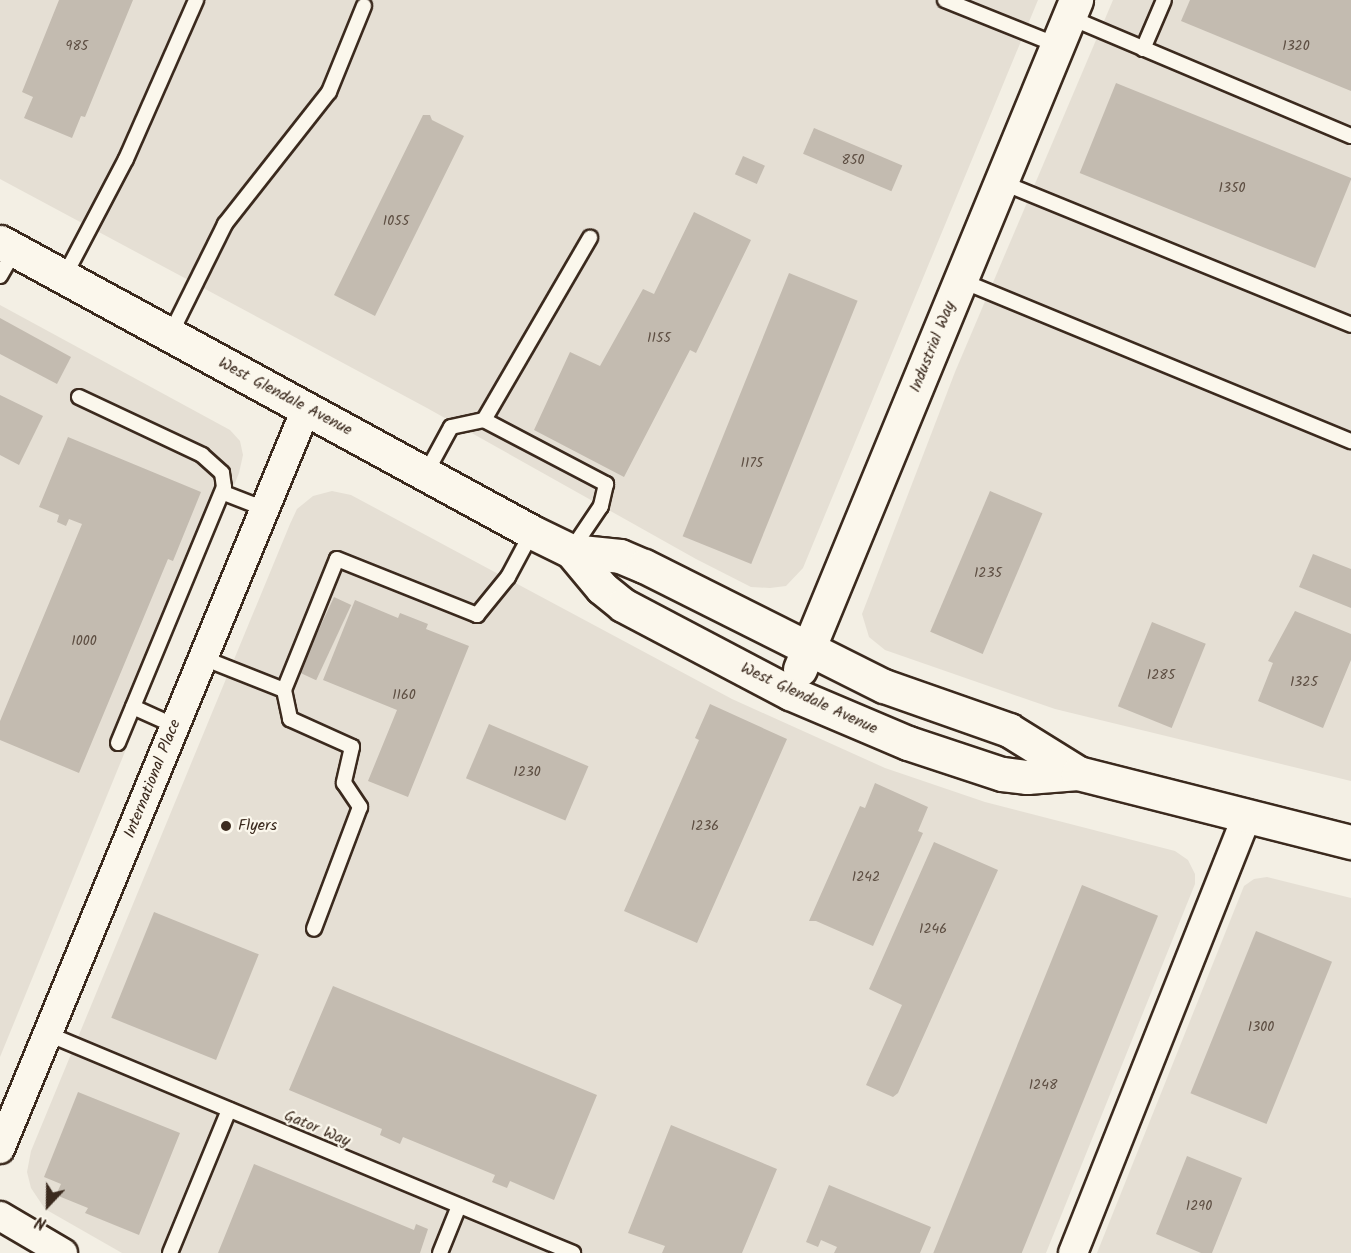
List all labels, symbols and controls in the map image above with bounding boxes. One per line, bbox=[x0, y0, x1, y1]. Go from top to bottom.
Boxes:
house number: 985 bbox=[66, 38, 88, 54]
house number: 1320 bbox=[1282, 38, 1310, 54]
house number: 850 bbox=[842, 152, 864, 168]
house number: 1350 bbox=[1219, 180, 1245, 196]
house number: 1055 bbox=[383, 213, 409, 229]
street label: Industrial Way bbox=[906, 299, 960, 395]
house number: 1155 bbox=[647, 330, 671, 346]
street label: West Glendale Avenue bbox=[215, 354, 355, 440]
house number: 1175 bbox=[741, 455, 763, 471]
house number: 1235 bbox=[974, 565, 1002, 581]
house number: 1000 bbox=[71, 633, 97, 649]
street label: West Glendale Avenue bbox=[738, 659, 880, 739]
house number: 1285 bbox=[1147, 667, 1175, 683]
house number: 1325 bbox=[1290, 674, 1318, 690]
house number: 1160 bbox=[392, 687, 416, 703]
street label: International Place bbox=[120, 717, 186, 841]
house number: 1230 bbox=[513, 764, 541, 780]
place label: Flyers bbox=[238, 816, 277, 836]
house number: 1236 bbox=[691, 818, 719, 834]
marker: Flyers bbox=[219, 819, 233, 833]
house number: 1242 bbox=[852, 869, 880, 885]
house number: 1246 bbox=[919, 921, 947, 937]
house number: 1300 bbox=[1248, 1019, 1274, 1035]
house number: 1248 bbox=[1029, 1077, 1057, 1093]
street label: Gator Way bbox=[281, 1106, 353, 1152]
north arrow bbox=[18, 1175, 78, 1235]
house number: 1290 bbox=[1186, 1198, 1212, 1214]
text: N bbox=[32, 1209, 50, 1236]

